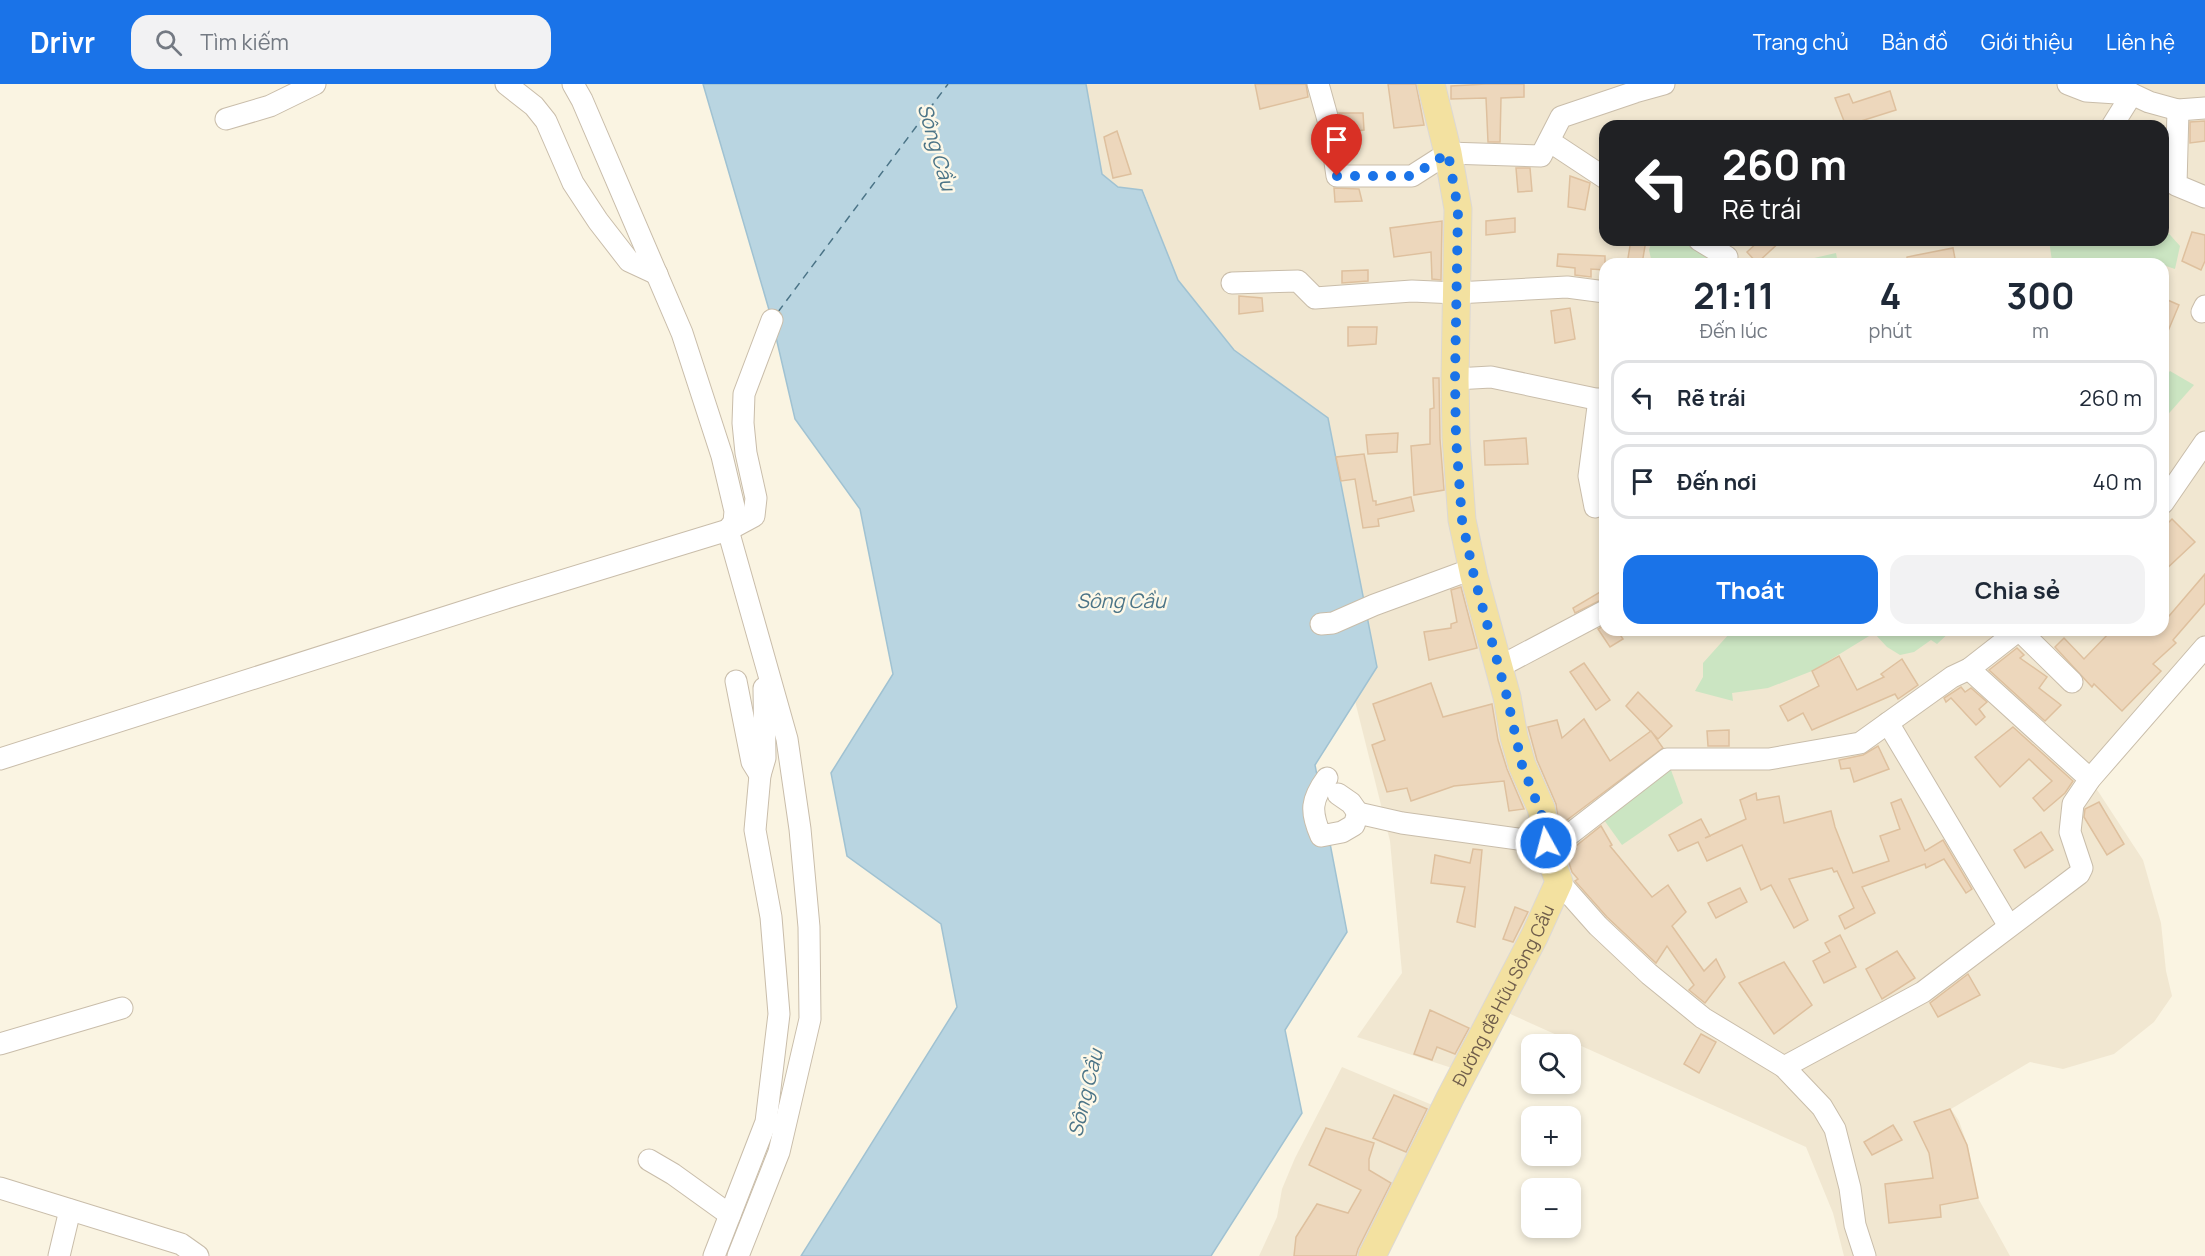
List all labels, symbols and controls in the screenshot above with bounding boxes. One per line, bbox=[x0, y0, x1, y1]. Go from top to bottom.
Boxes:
search box bbox=[131, 15, 551, 69]
text: Drivr bbox=[30, 23, 95, 61]
icon: search bbox=[152, 26, 185, 59]
text: Tìm kiếm bbox=[200, 27, 289, 57]
text: Trang chủ bbox=[1753, 28, 1849, 56]
text: Bản đồ bbox=[1882, 28, 1948, 56]
text: Giới thiệu bbox=[1981, 28, 2073, 56]
text: Liên hệ bbox=[2106, 28, 2175, 56]
water label: Sông Cầu bbox=[912, 100, 963, 196]
pin bbox=[1311, 114, 1362, 176]
icon: arrive bbox=[1320, 123, 1353, 156]
text: 260 m bbox=[1722, 135, 1847, 193]
icon: left bbox=[1623, 144, 1701, 222]
text: Rẽ trái bbox=[1722, 190, 1802, 227]
text: 21:11 bbox=[1693, 271, 1774, 320]
text: 4 bbox=[1879, 271, 1901, 320]
text: 300 bbox=[2006, 271, 2075, 320]
text: Đến lúc bbox=[1700, 317, 1768, 344]
text: phút bbox=[1869, 317, 1912, 344]
text: m bbox=[2032, 317, 2049, 344]
icon: left bbox=[1626, 381, 1659, 414]
text: Rẽ trái bbox=[1677, 383, 1746, 413]
text: 260 m bbox=[2079, 383, 2142, 413]
icon: arrive bbox=[1626, 465, 1659, 498]
text: Đến nơi bbox=[1677, 467, 1757, 497]
text: 40 m bbox=[2093, 467, 2142, 497]
button: Thoát bbox=[1623, 555, 1878, 624]
button: Chia sẻ bbox=[1890, 555, 2145, 624]
water label: Sông Cầu bbox=[1076, 587, 1168, 614]
position arrow bbox=[1514, 811, 1578, 875]
street label: Đường đê Hữu Sông Cầu bbox=[1446, 900, 1559, 1090]
map controls bbox=[1521, 1034, 1581, 1238]
button: search bbox=[1521, 1034, 1581, 1094]
water label: Sông Cầu bbox=[1061, 1044, 1109, 1140]
button: + bbox=[1521, 1106, 1581, 1166]
button: − bbox=[1521, 1178, 1581, 1238]

